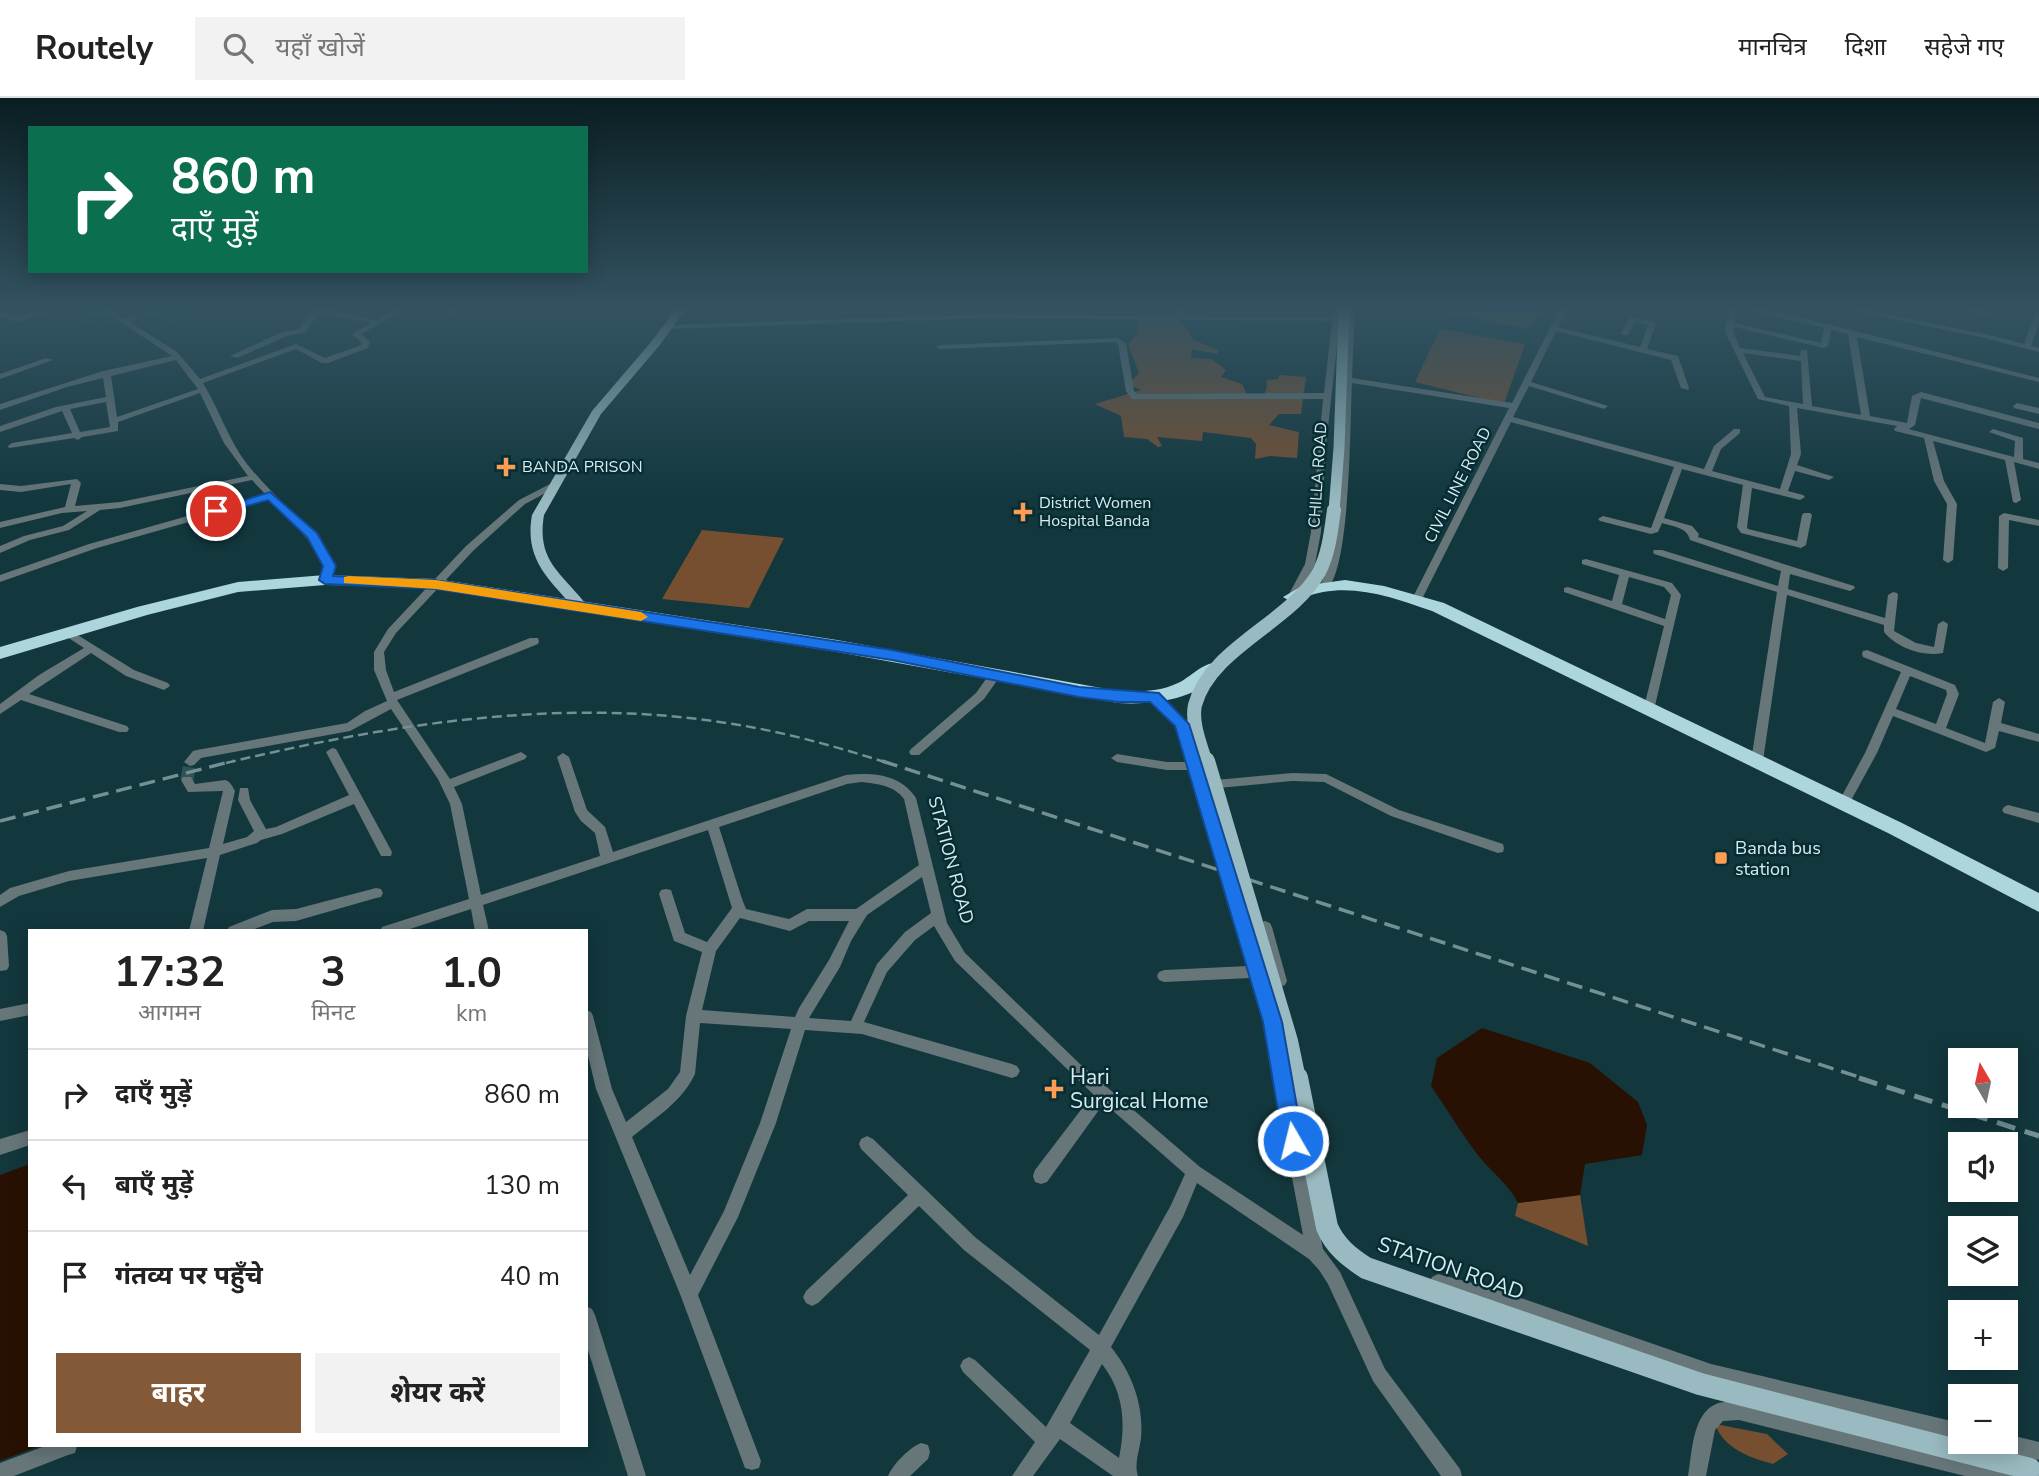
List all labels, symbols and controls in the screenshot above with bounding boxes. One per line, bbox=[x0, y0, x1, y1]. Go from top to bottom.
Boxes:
search box bbox=[195, 17, 685, 80]
text: Routely bbox=[35, 26, 153, 71]
icon: search bbox=[219, 29, 257, 67]
text: यहाँ खोजें bbox=[275, 30, 365, 65]
text: मानचित्र bbox=[1738, 31, 1807, 63]
text: दिशा bbox=[1845, 31, 1886, 63]
text: सहेजे गए bbox=[1924, 31, 2004, 63]
text: 860 m bbox=[171, 143, 315, 210]
icon: right bbox=[56, 154, 147, 245]
text: दाएँ मुड़ें bbox=[171, 207, 258, 250]
street label: CHILLA ROAD bbox=[1303, 421, 1333, 529]
street label: CIVIL LINE ROAD bbox=[1419, 423, 1497, 547]
place label: BANDA PRISON bbox=[522, 456, 643, 478]
marker: BANDA PRISON bbox=[496, 457, 516, 477]
pin bbox=[186, 481, 246, 541]
icon: arrive bbox=[197, 492, 235, 530]
place label: District Women Hospital Banda bbox=[1039, 492, 1151, 532]
marker: District Women Hospital Banda bbox=[1013, 502, 1033, 522]
street label: STATION ROAD bbox=[922, 794, 980, 926]
place label: Banda bus station bbox=[1735, 836, 1821, 881]
marker: Banda bus station bbox=[1713, 850, 1729, 866]
text: 17:32 bbox=[114, 944, 225, 1001]
text: 3 bbox=[321, 944, 346, 1001]
text: 1.0 bbox=[441, 945, 502, 1002]
text: आगमन bbox=[138, 997, 201, 1028]
text: मिनट bbox=[311, 997, 355, 1028]
text: km bbox=[456, 998, 487, 1029]
north arrow bbox=[1948, 1048, 2018, 1118]
map controls bbox=[1948, 1048, 2018, 1454]
place label: Hari Surgical Home bbox=[1070, 1063, 1208, 1115]
icon: right bbox=[56, 1076, 94, 1114]
text: दाएँ मुड़ें bbox=[115, 1076, 192, 1111]
text: 860 m bbox=[484, 1077, 560, 1112]
marker: Hari Surgical Home bbox=[1044, 1079, 1064, 1099]
position arrow bbox=[1256, 1104, 1330, 1178]
button: sound bbox=[1948, 1132, 2018, 1202]
icon: left bbox=[56, 1167, 94, 1205]
text: बाएँ मुड़ें bbox=[115, 1167, 193, 1202]
text: 130 m bbox=[484, 1168, 560, 1203]
button: layers bbox=[1948, 1216, 2018, 1286]
street label: STATION ROAD bbox=[1374, 1230, 1528, 1306]
icon: arrive bbox=[56, 1258, 94, 1296]
text: गंतव्य पर पहुँचे bbox=[115, 1258, 263, 1293]
text: 40 m bbox=[500, 1259, 560, 1294]
button: + bbox=[1948, 1300, 2018, 1370]
button: बाहर bbox=[56, 1353, 301, 1433]
button: शेयर करें bbox=[315, 1353, 560, 1433]
button: − bbox=[1948, 1384, 2018, 1454]

